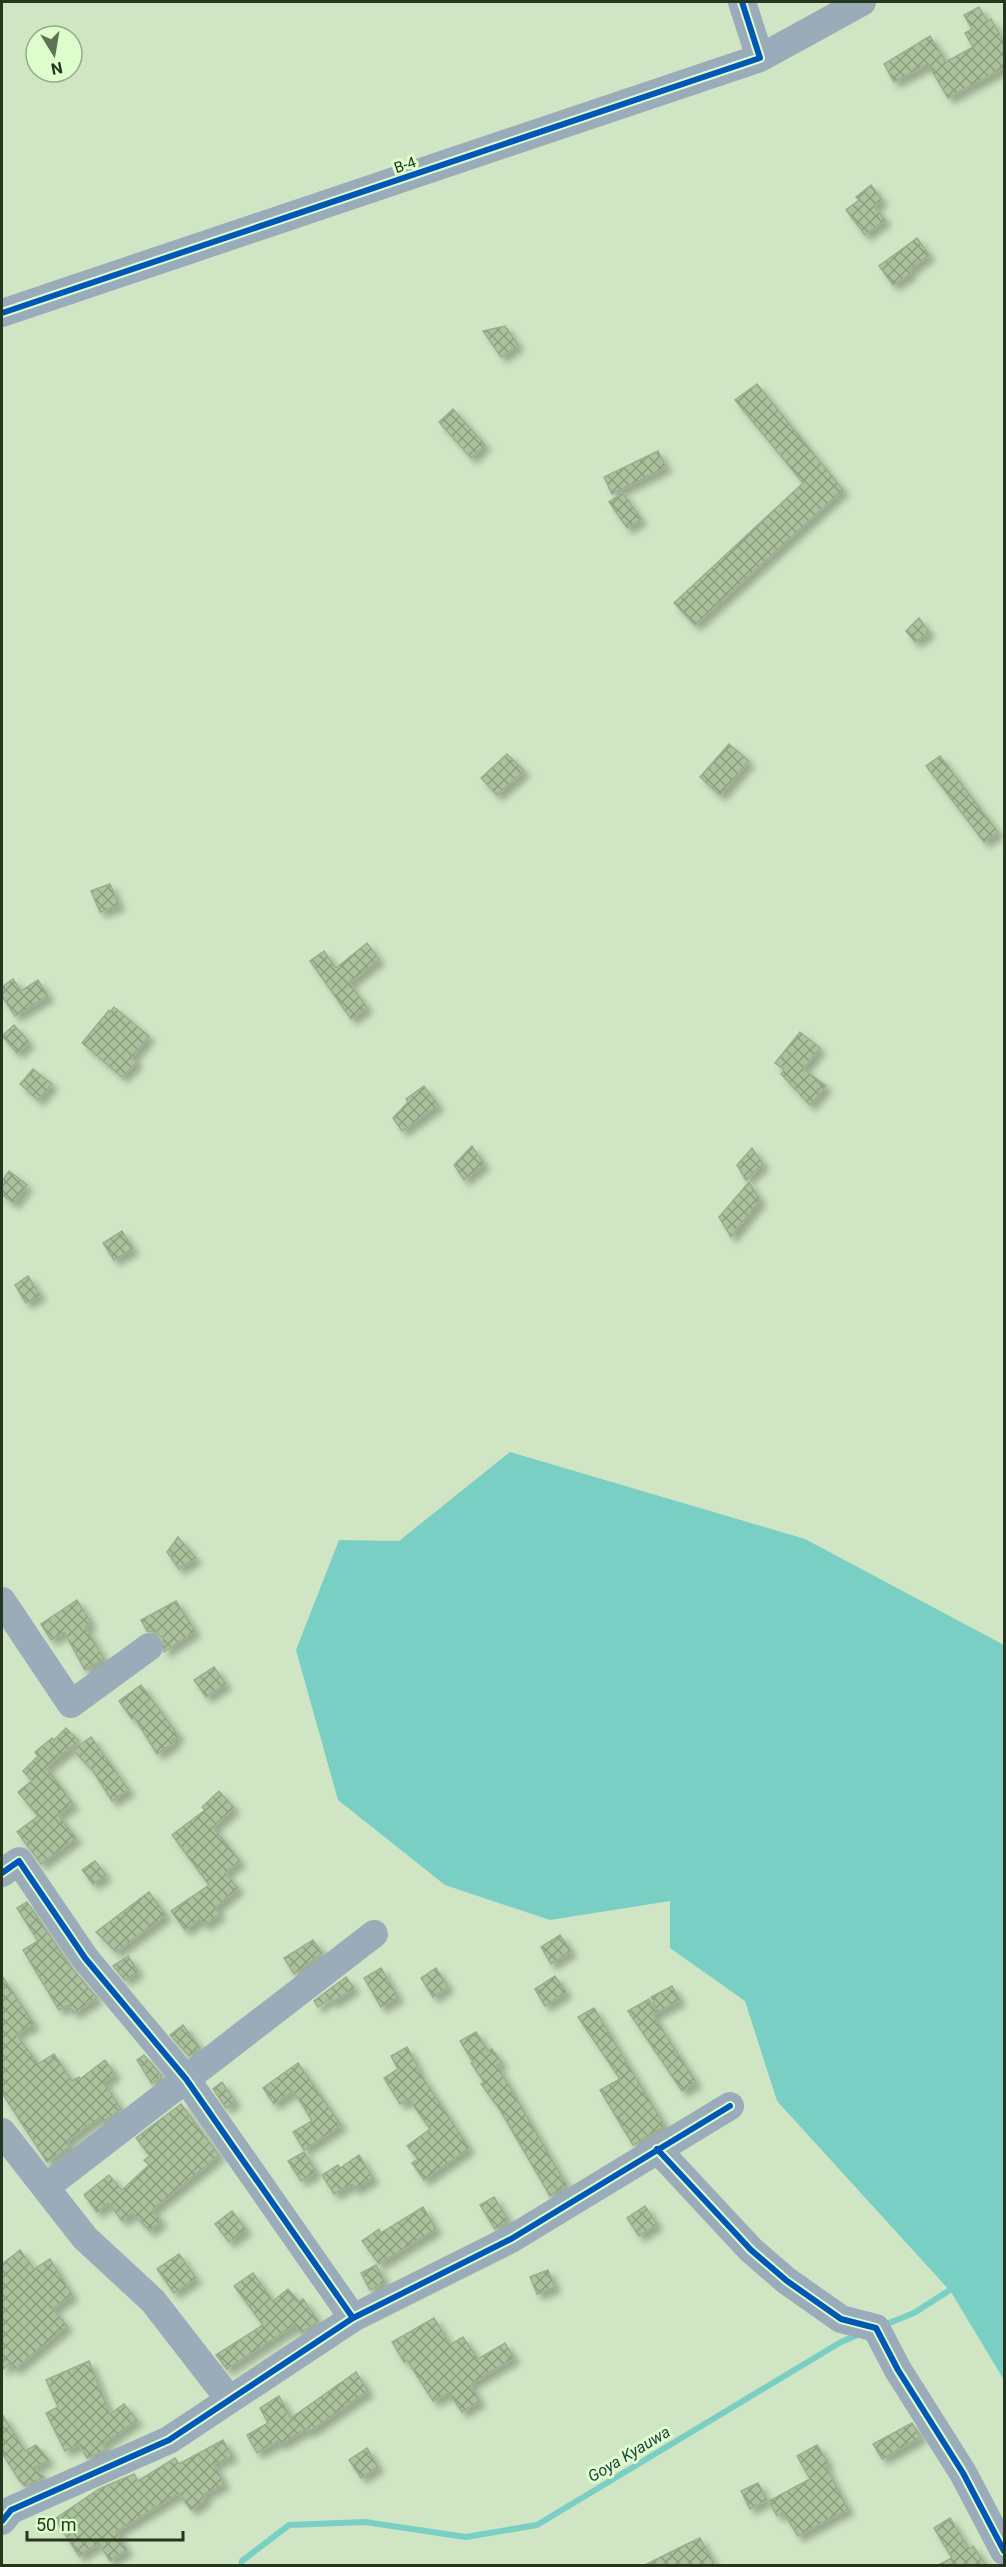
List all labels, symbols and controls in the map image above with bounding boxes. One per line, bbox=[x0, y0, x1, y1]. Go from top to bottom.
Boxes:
north arrow bbox=[24, 24, 84, 84]
text: N bbox=[49, 58, 64, 79]
street label: B-4 bbox=[392, 153, 419, 177]
water label: Goya Kyauwa bbox=[584, 2422, 674, 2486]
scale bar bbox=[27, 2504, 183, 2542]
text: 50 m bbox=[36, 2514, 76, 2535]

